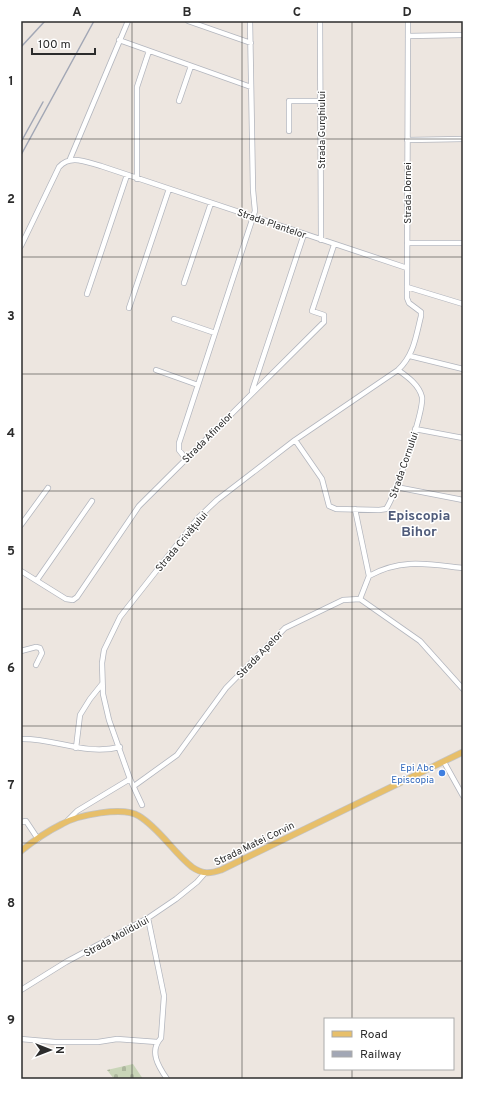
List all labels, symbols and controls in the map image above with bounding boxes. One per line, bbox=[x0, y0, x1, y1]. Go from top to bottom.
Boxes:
text: A bbox=[72, 5, 82, 21]
text: B bbox=[183, 5, 192, 21]
text: C bbox=[293, 5, 301, 21]
text: D bbox=[402, 5, 412, 21]
scale bar bbox=[32, 30, 95, 56]
text: 100 m bbox=[38, 37, 71, 53]
text: 1 bbox=[8, 74, 14, 90]
street label: Strada Gurghiului bbox=[316, 91, 329, 169]
street label: Strada Dornei bbox=[402, 162, 415, 224]
text: 2 bbox=[7, 192, 15, 208]
street label: Strada Plantelor bbox=[235, 206, 308, 242]
text: 3 bbox=[7, 309, 15, 325]
street label: Strada Afinelor bbox=[180, 410, 236, 466]
text: 4 bbox=[7, 426, 15, 442]
street label: Strada Cornului bbox=[387, 430, 422, 500]
district label: Episcopia Bihor bbox=[388, 508, 450, 541]
street label: Strada Crivățului bbox=[153, 509, 211, 575]
text: 5 bbox=[7, 544, 15, 560]
street label: Strada Apelor bbox=[234, 628, 286, 682]
text: 6 bbox=[7, 661, 15, 677]
place label: Epi Abc Episcopia bbox=[391, 762, 434, 787]
marker: Epi Abc Episcopia bbox=[437, 768, 447, 778]
text: 7 bbox=[8, 778, 15, 794]
street label: Strada Matei Corvin bbox=[212, 819, 297, 869]
text: 8 bbox=[7, 896, 15, 912]
street label: Strada Molidului bbox=[82, 914, 152, 961]
text: 9 bbox=[7, 1013, 15, 1029]
legend bbox=[324, 1018, 454, 1070]
text: Road bbox=[360, 1027, 388, 1043]
north arrow bbox=[30, 1030, 70, 1070]
text: N bbox=[52, 1046, 66, 1054]
text: Railway bbox=[360, 1047, 401, 1063]

